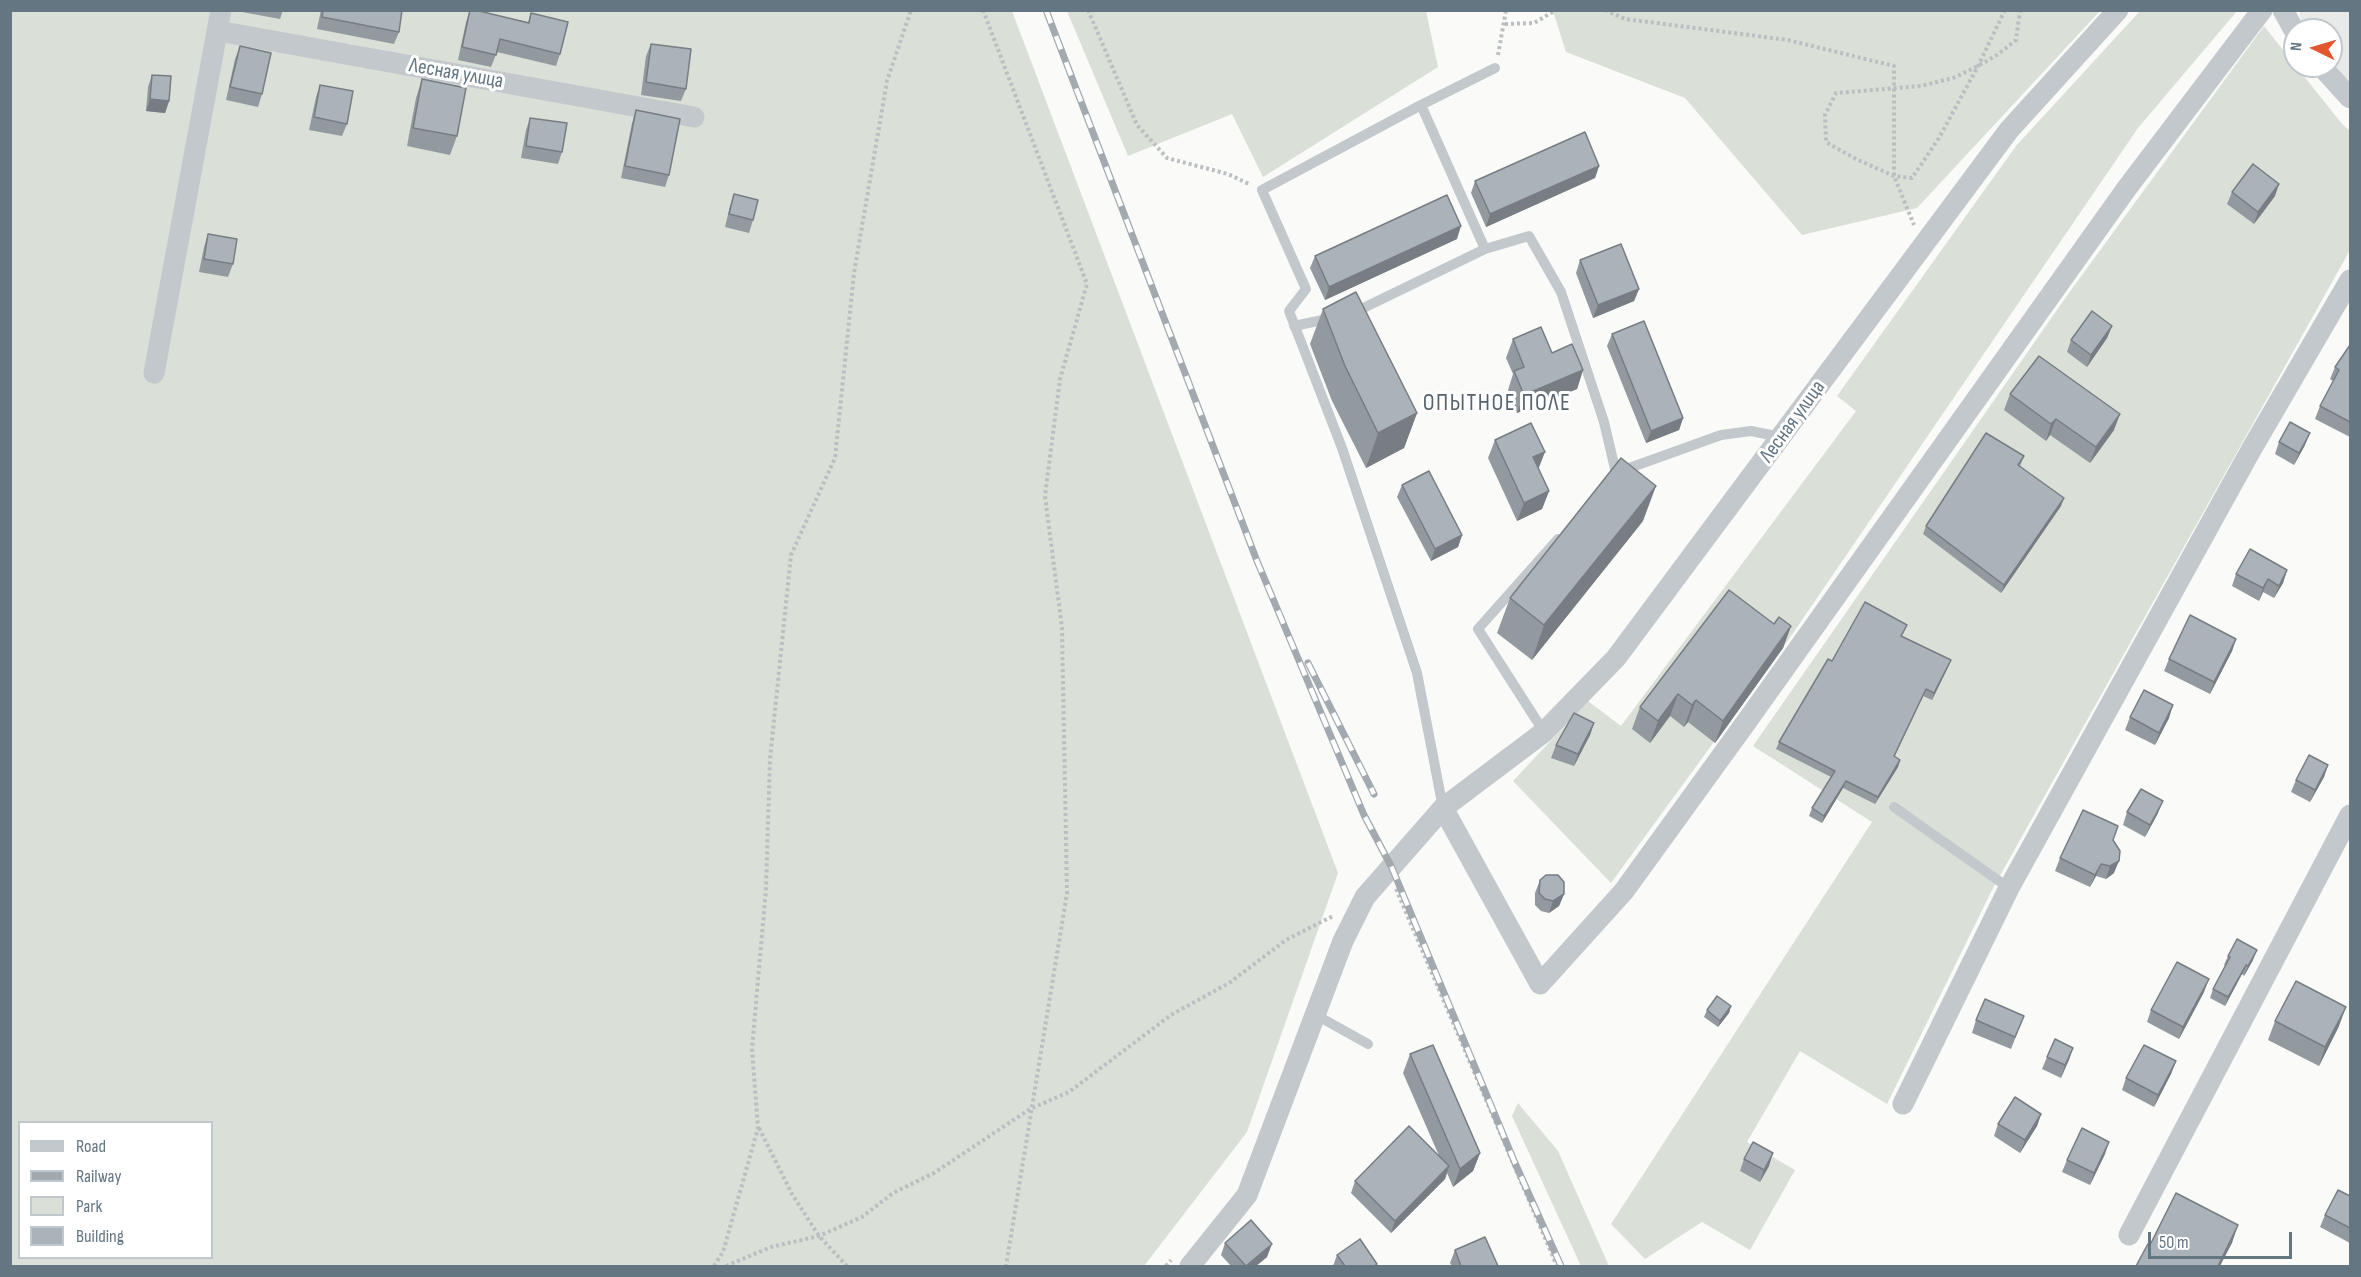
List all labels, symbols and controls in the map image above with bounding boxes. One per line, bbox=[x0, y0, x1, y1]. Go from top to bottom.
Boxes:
north arrow bbox=[2283, 18, 2343, 78]
text: N bbox=[2287, 41, 2306, 52]
street label: Лесная улица bbox=[407, 53, 505, 95]
street label: Лесная улица bbox=[1755, 376, 1831, 468]
district label: ОПЫТНОЕ ПОЛЕ bbox=[1423, 390, 1571, 418]
legend bbox=[18, 1121, 213, 1259]
text: Road bbox=[76, 1136, 106, 1157]
text: Railway bbox=[76, 1166, 121, 1187]
text: Park bbox=[76, 1196, 102, 1217]
scale bar bbox=[2151, 1220, 2295, 1258]
text: Building bbox=[76, 1226, 124, 1247]
text: 50 m bbox=[2159, 1232, 2189, 1253]

